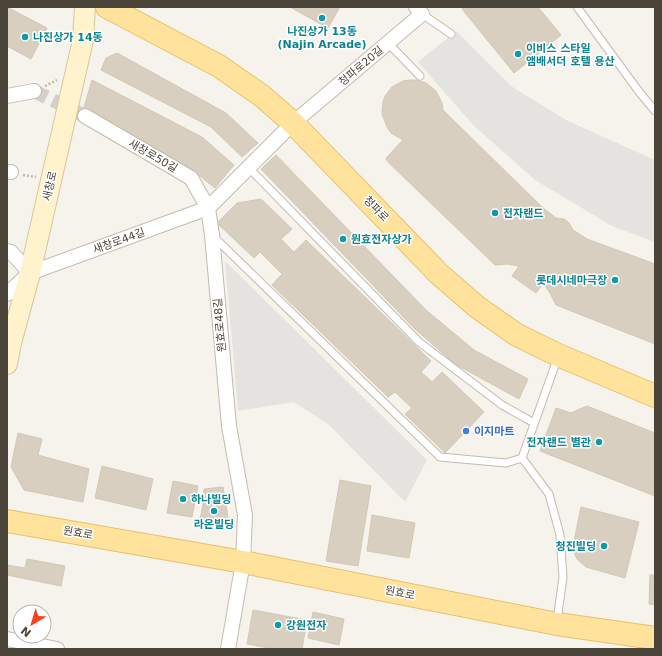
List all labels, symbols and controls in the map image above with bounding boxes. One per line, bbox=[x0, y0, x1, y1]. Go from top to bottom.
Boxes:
marker: 나진상가 13동 (Najin Arcade) bbox=[317, 13, 327, 23]
place label: 나진상가 13동 (Najin Arcade) bbox=[277, 25, 367, 51]
place label: 나진상가 14동 bbox=[33, 31, 103, 44]
marker: 나진상가 14동 bbox=[20, 32, 30, 42]
place label: 이비스 스타일 앰배서더 호텔 용산 bbox=[526, 42, 615, 68]
street label: 청파로20길 bbox=[336, 44, 386, 88]
marker: 이비스 스타일 앰배서더 호텔 용산 bbox=[513, 49, 523, 59]
street label: 새창로50길 bbox=[126, 137, 180, 175]
street label: 새창로 bbox=[40, 170, 60, 202]
street label: 청파로 bbox=[361, 194, 391, 224]
place label: 전자랜드 bbox=[503, 207, 543, 220]
marker: 전자랜드 bbox=[490, 208, 500, 218]
street label: 새창로44길 bbox=[91, 226, 147, 256]
place label: 원효전자상가 bbox=[351, 233, 412, 246]
marker: 원효전자상가 bbox=[338, 234, 348, 244]
place label: 롯데시네마극장 bbox=[536, 274, 607, 287]
marker: 롯데시네마극장 bbox=[610, 275, 620, 285]
street label: 원효로48길 bbox=[211, 297, 229, 353]
place label: 이지마트 bbox=[474, 425, 514, 438]
marker: 이지마트 bbox=[461, 426, 471, 436]
place label: 전자랜드 별관 bbox=[526, 436, 591, 449]
marker: 전자랜드 별관 bbox=[594, 437, 604, 447]
place label: 하나빌딩 bbox=[191, 493, 231, 506]
marker: 하나빌딩 bbox=[178, 494, 188, 504]
marker: 라온빌딩 bbox=[209, 506, 219, 516]
place label: 라온빌딩 bbox=[194, 518, 234, 531]
street label: 원효로 bbox=[62, 524, 94, 542]
place label: 청진빌딩 bbox=[556, 540, 596, 553]
marker: 청진빌딩 bbox=[599, 541, 609, 551]
street label: 원효로 bbox=[384, 584, 416, 602]
north arrow bbox=[12, 604, 52, 644]
place label: 강원전자 bbox=[286, 619, 326, 632]
marker: 강원전자 bbox=[273, 620, 283, 630]
text: N bbox=[19, 624, 34, 639]

